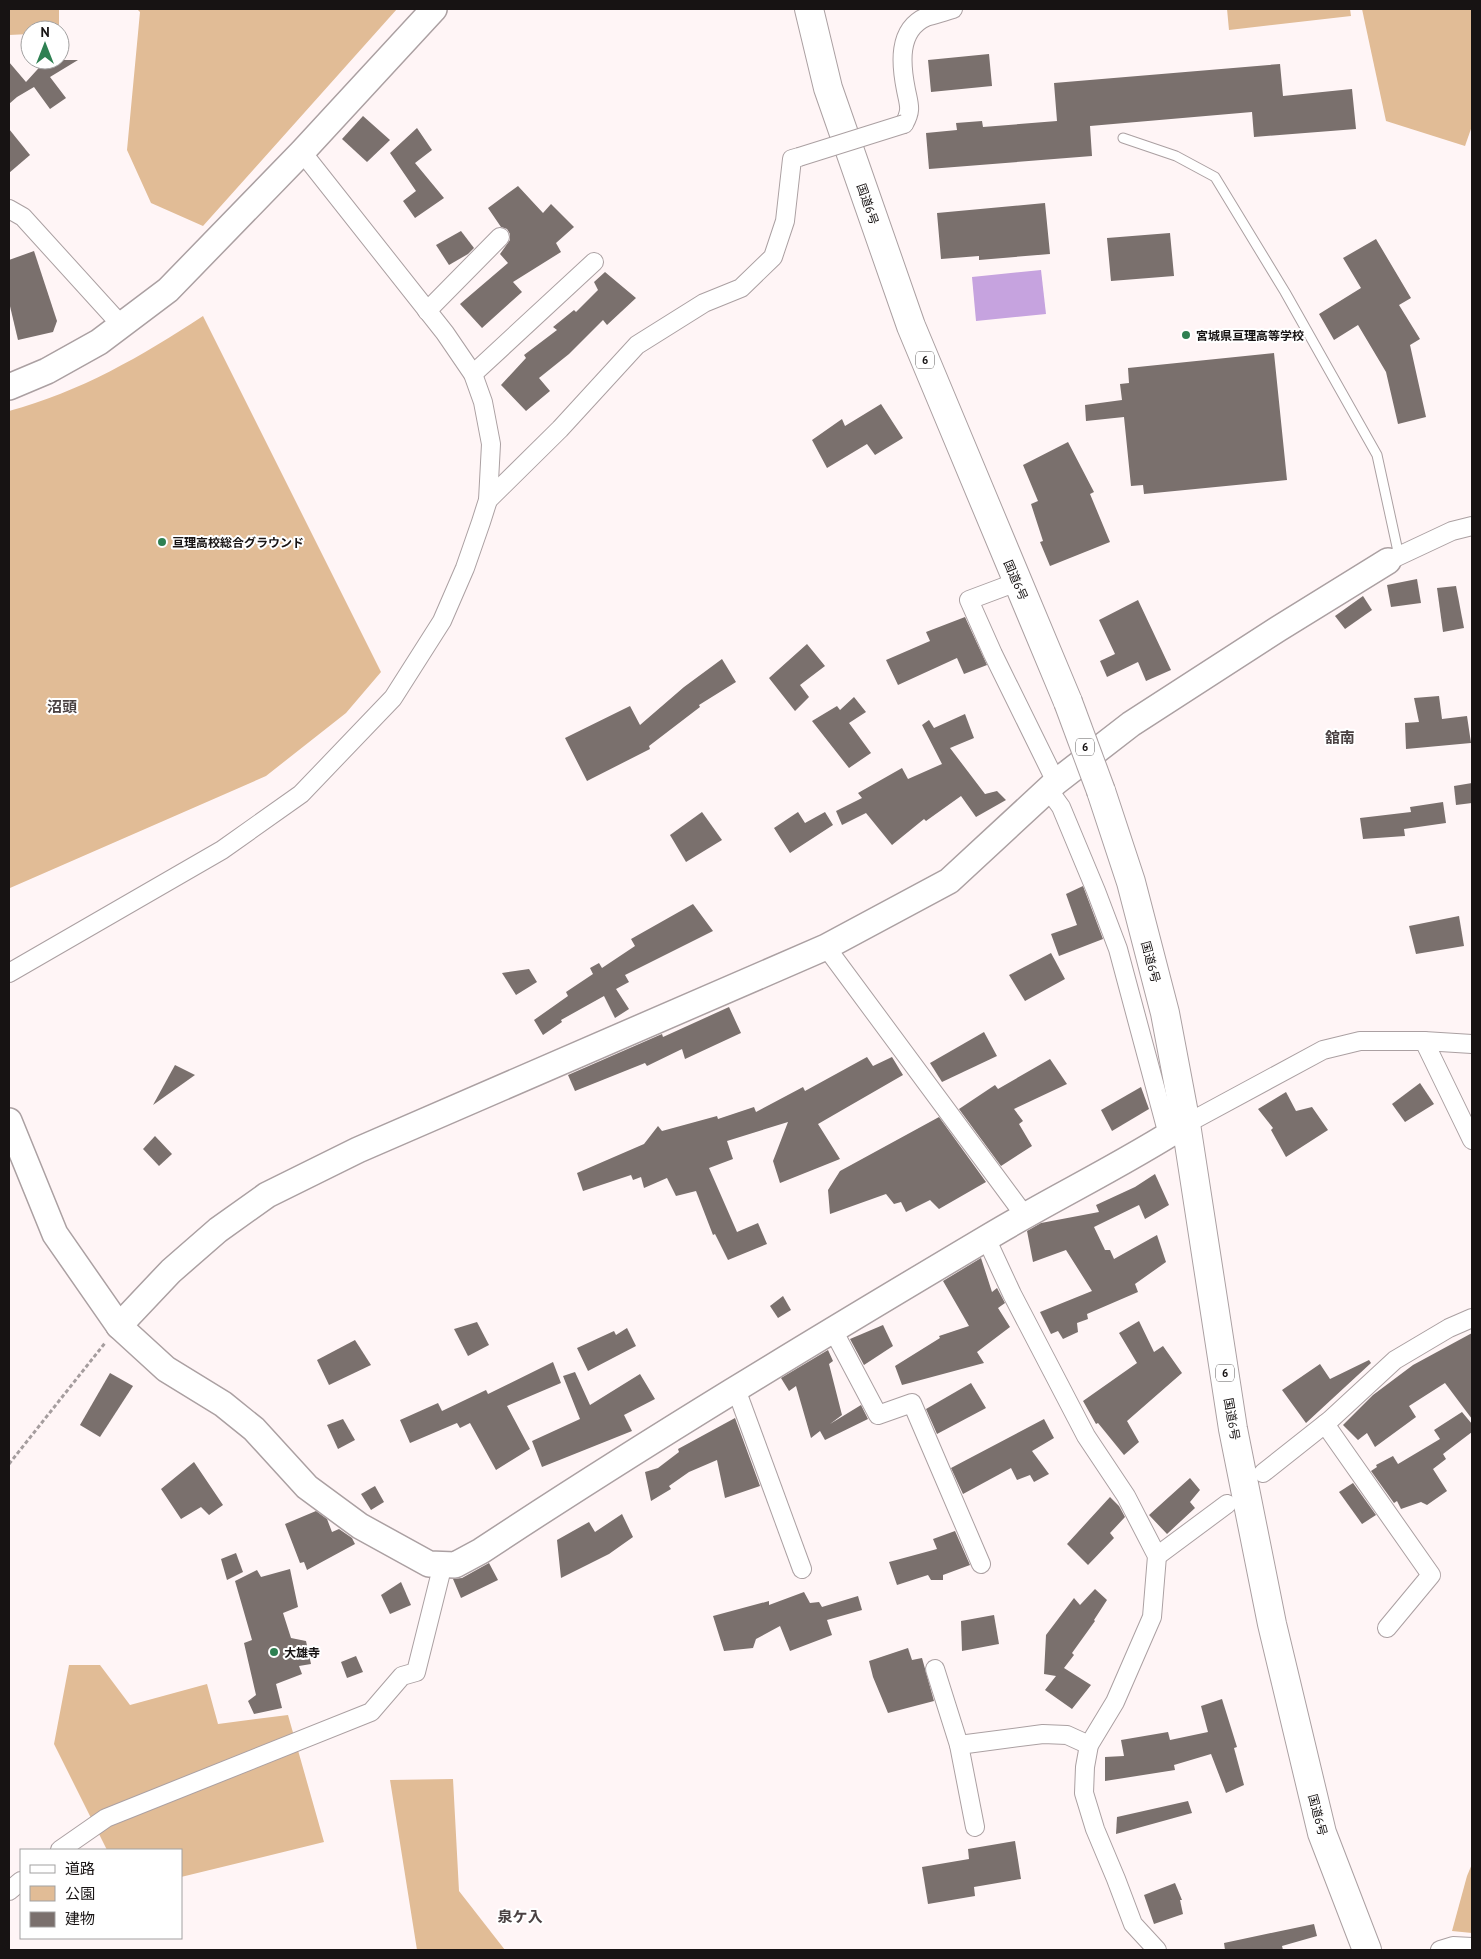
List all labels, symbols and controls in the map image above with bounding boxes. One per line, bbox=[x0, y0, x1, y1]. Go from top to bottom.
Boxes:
north arrow bbox=[20, 20, 70, 70]
text: N bbox=[40, 23, 50, 41]
street label: 国道6号 bbox=[854, 181, 882, 227]
place label: 宮城県亘理高等学校 bbox=[1196, 328, 1304, 343]
marker: 宮城県亘理高等学校 bbox=[1180, 329, 1192, 341]
road number: 6 bbox=[916, 352, 934, 368]
place label: 亘理高校総合グラウンド bbox=[172, 535, 304, 550]
marker: 亘理高校総合グラウンド bbox=[156, 536, 168, 548]
street label: 国道6号 bbox=[1001, 557, 1031, 603]
district label: 沼頭 bbox=[47, 697, 77, 716]
district label: 舘南 bbox=[1325, 728, 1355, 747]
road number: 6 bbox=[1076, 739, 1094, 756]
street label: 国道6号 bbox=[1138, 940, 1164, 984]
road number: 6 bbox=[1216, 1365, 1234, 1382]
street label: 国道6号 bbox=[1221, 1397, 1243, 1441]
place label: 大雄寺 bbox=[284, 1645, 320, 1660]
marker: 大雄寺 bbox=[268, 1646, 280, 1658]
street label: 国道6号 bbox=[1305, 1793, 1331, 1837]
legend bbox=[20, 1849, 182, 1939]
text: 道路 bbox=[65, 1859, 95, 1878]
text: 公園 bbox=[65, 1884, 95, 1903]
district label: 泉ケ入 bbox=[497, 1907, 543, 1926]
text: 建物 bbox=[65, 1909, 95, 1928]

